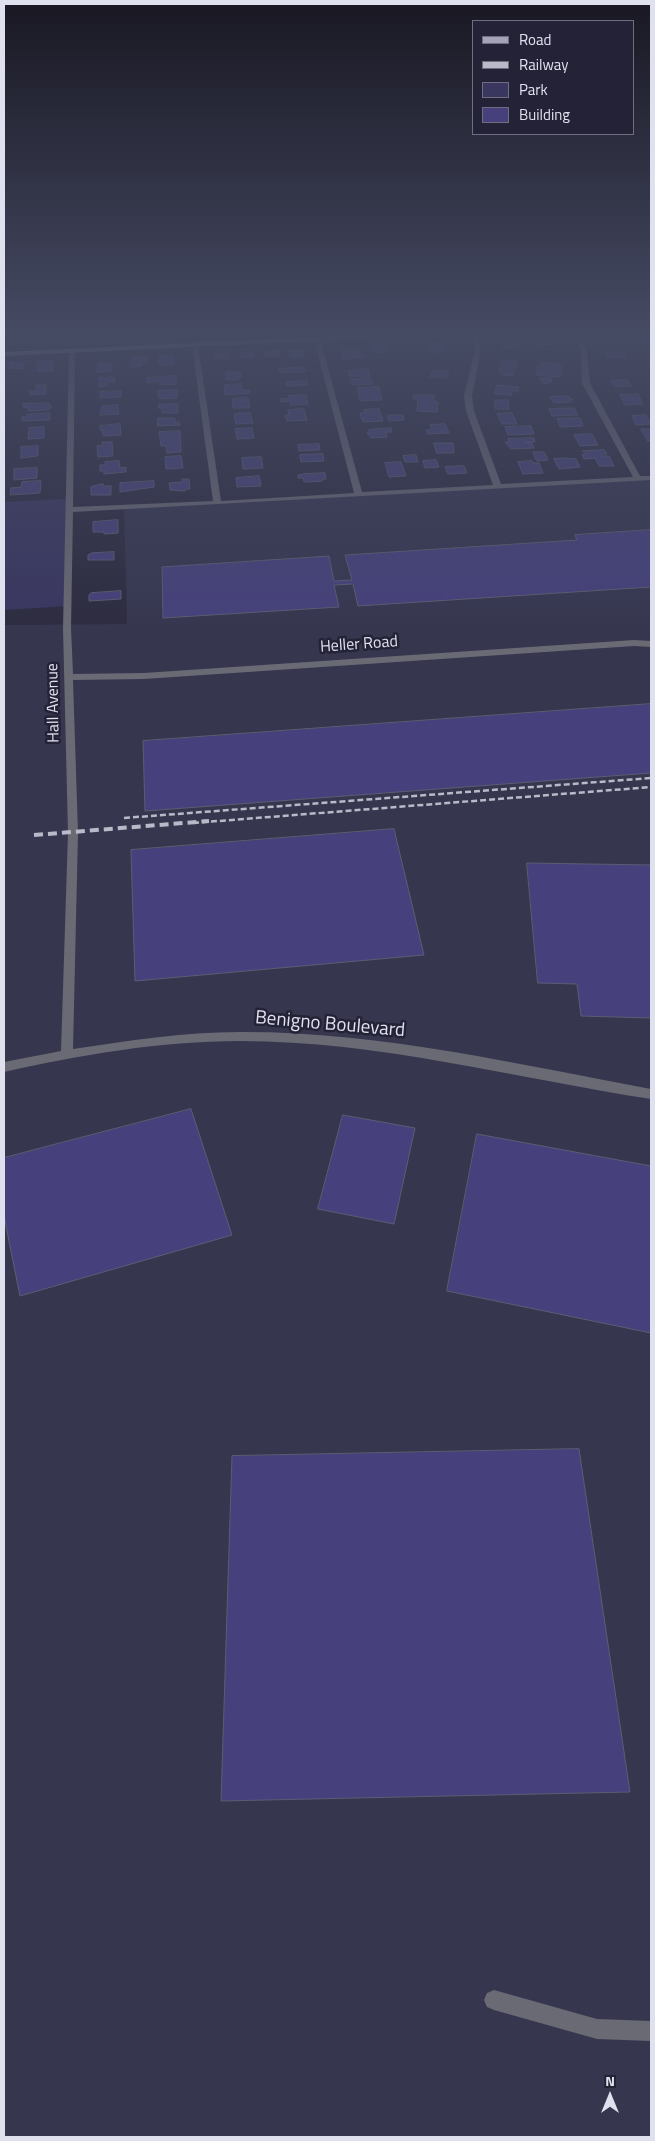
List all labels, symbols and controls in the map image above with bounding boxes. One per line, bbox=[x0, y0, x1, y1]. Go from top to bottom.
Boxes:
legend bbox=[472, 20, 635, 135]
text: Road bbox=[519, 28, 551, 51]
text: Railway bbox=[519, 53, 569, 76]
text: Park bbox=[519, 78, 548, 101]
text: Building bbox=[519, 103, 570, 126]
street label: Heller Road bbox=[319, 633, 399, 657]
street label: Hall Avenue bbox=[44, 663, 64, 743]
street label: Benigno Boulevard bbox=[254, 1007, 406, 1043]
text: N bbox=[605, 2070, 615, 2091]
north arrow bbox=[585, 2071, 635, 2121]

